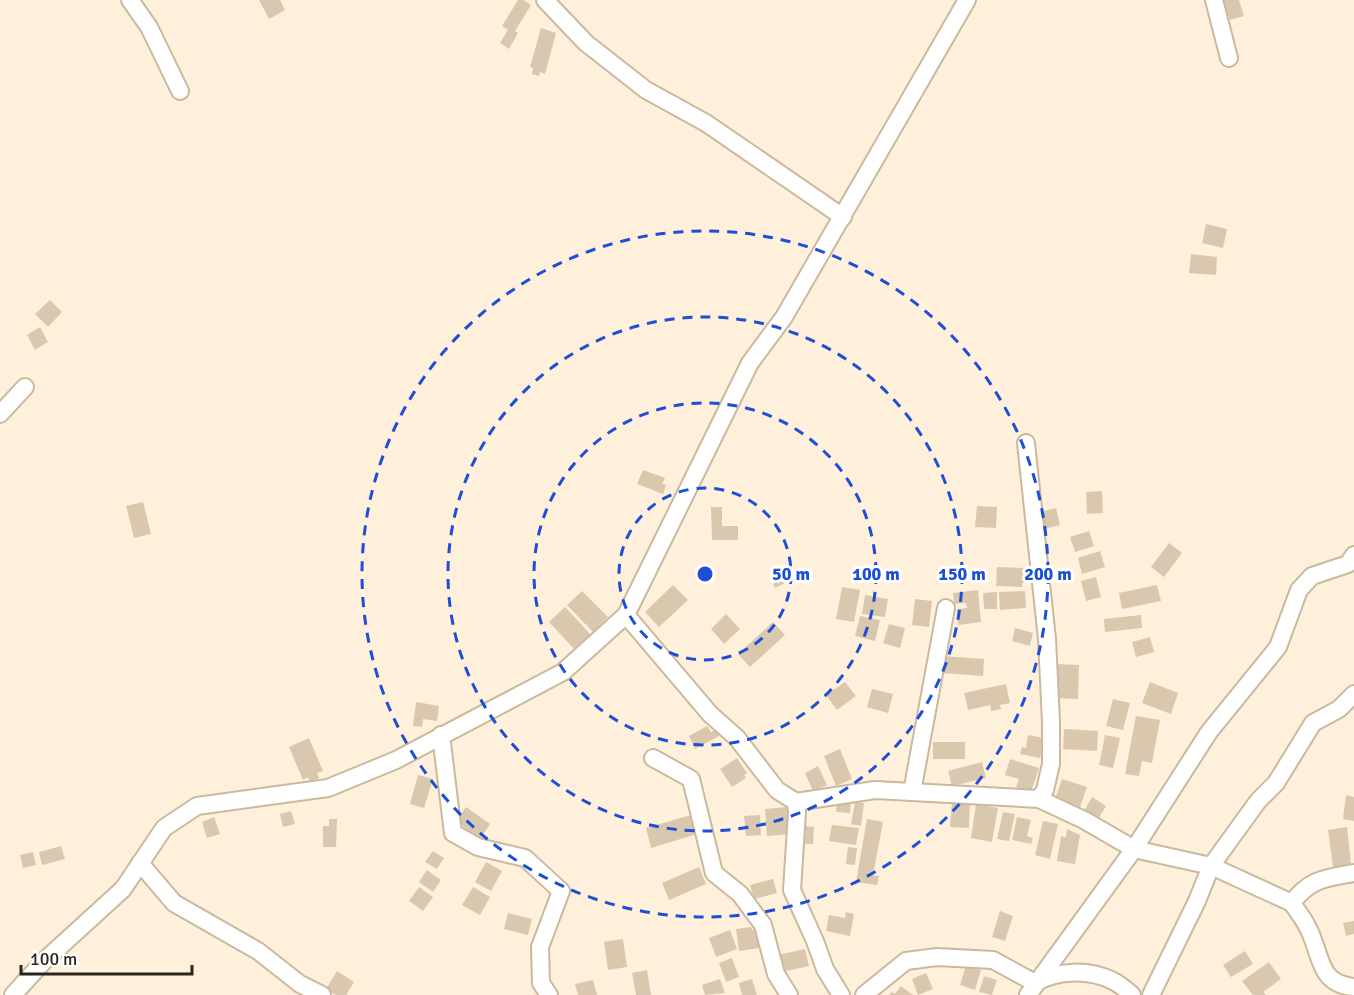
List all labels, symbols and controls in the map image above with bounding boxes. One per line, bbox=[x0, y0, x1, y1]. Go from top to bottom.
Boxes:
text: 50 m bbox=[772, 563, 810, 585]
text: 100 m bbox=[852, 563, 900, 585]
text: 150 m bbox=[938, 563, 986, 585]
text: 200 m bbox=[1024, 563, 1072, 585]
centre of rings bbox=[695, 564, 715, 584]
scale bar bbox=[21, 938, 192, 976]
text: 100 m bbox=[30, 948, 77, 970]

